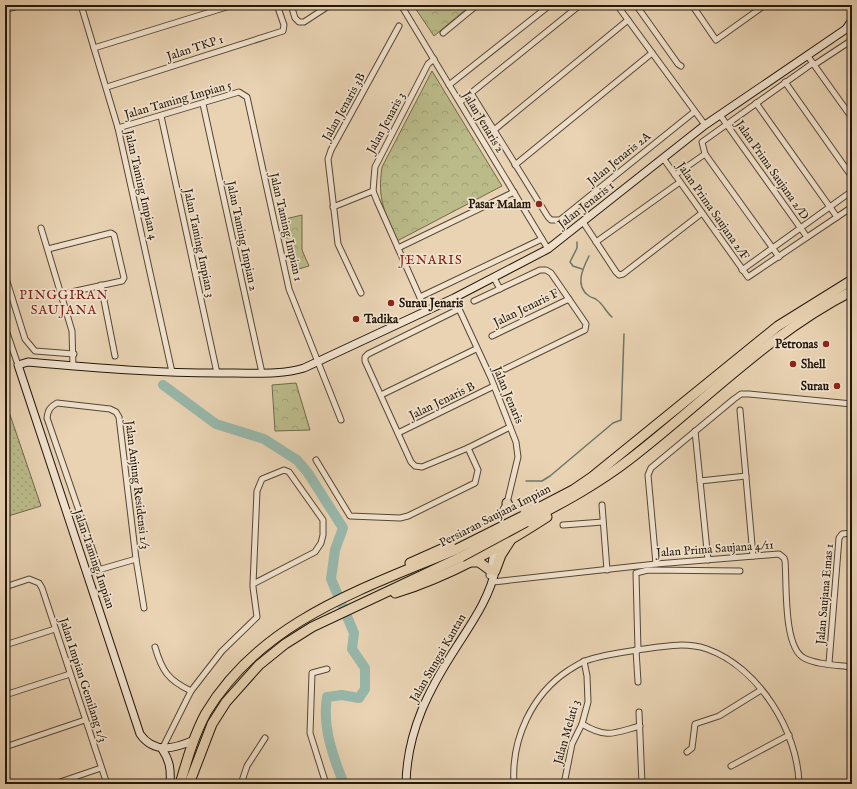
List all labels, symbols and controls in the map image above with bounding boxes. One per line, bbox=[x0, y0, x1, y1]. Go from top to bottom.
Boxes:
street label: Jalan TKP 1 bbox=[163, 32, 226, 66]
street label: Jalan Jenaris 3B bbox=[318, 70, 370, 146]
street label: Jalan Taming Impian 5 bbox=[121, 77, 234, 124]
street label: Jalan Jenaris 2 bbox=[457, 87, 507, 156]
street label: Jalan Jenaris 3 bbox=[363, 90, 409, 159]
street label: Jalan Prima Saujana 2/D bbox=[730, 116, 812, 224]
street label: Jalan Taming Impian 4 bbox=[120, 127, 161, 242]
street label: Jalan Jenaris 2A bbox=[583, 128, 655, 191]
street label: Jalan Prima Saujana 2/F bbox=[672, 158, 753, 264]
street label: Jalan Taming Impian 1 bbox=[265, 169, 306, 283]
street label: Jalan Taming Impian 2 bbox=[222, 178, 261, 293]
street label: Jalan Jenaris 1 bbox=[553, 178, 618, 234]
street label: Jalan Taming Impian 3 bbox=[179, 185, 218, 299]
place label: Pasar Malam bbox=[468, 197, 532, 212]
marker: Pasar Malam bbox=[534, 199, 544, 209]
district label: JENARIS bbox=[397, 252, 463, 269]
street label: Jalan Jenaris F bbox=[489, 286, 562, 332]
district label: PINGGIRAN SAUJANA bbox=[19, 287, 109, 319]
place label: Surau Jenaris bbox=[399, 296, 464, 312]
marker: Surau Jenaris bbox=[386, 298, 396, 308]
place label: Tadika bbox=[363, 312, 399, 327]
marker: Tadika bbox=[351, 314, 361, 324]
place label: Petronas bbox=[775, 337, 819, 352]
marker: Petronas bbox=[821, 339, 831, 349]
place label: Shell bbox=[801, 357, 826, 372]
marker: Shell bbox=[788, 359, 798, 369]
street label: Jalan Jenaris bbox=[488, 362, 527, 426]
street label: Jalan Jenaris B bbox=[405, 379, 478, 425]
place label: Surau bbox=[801, 379, 830, 394]
marker: Surau bbox=[832, 381, 842, 391]
street label: Jalan Anjung Residensi 1/3 bbox=[120, 418, 152, 550]
street label: Persiaran Saujana Impian bbox=[437, 481, 554, 552]
street label: Jalan Taming Impian bbox=[68, 506, 118, 611]
street label: Jalan Prima Saujana 4/11 bbox=[654, 537, 774, 562]
street label: Jalan Saujana Emas 1 bbox=[813, 543, 838, 647]
street label: Jalan Sungai Kantan bbox=[406, 611, 471, 707]
street label: Jalan Impian Gemilang 1/3 bbox=[54, 614, 110, 745]
street label: Jalan Melati 3 bbox=[550, 698, 584, 768]

